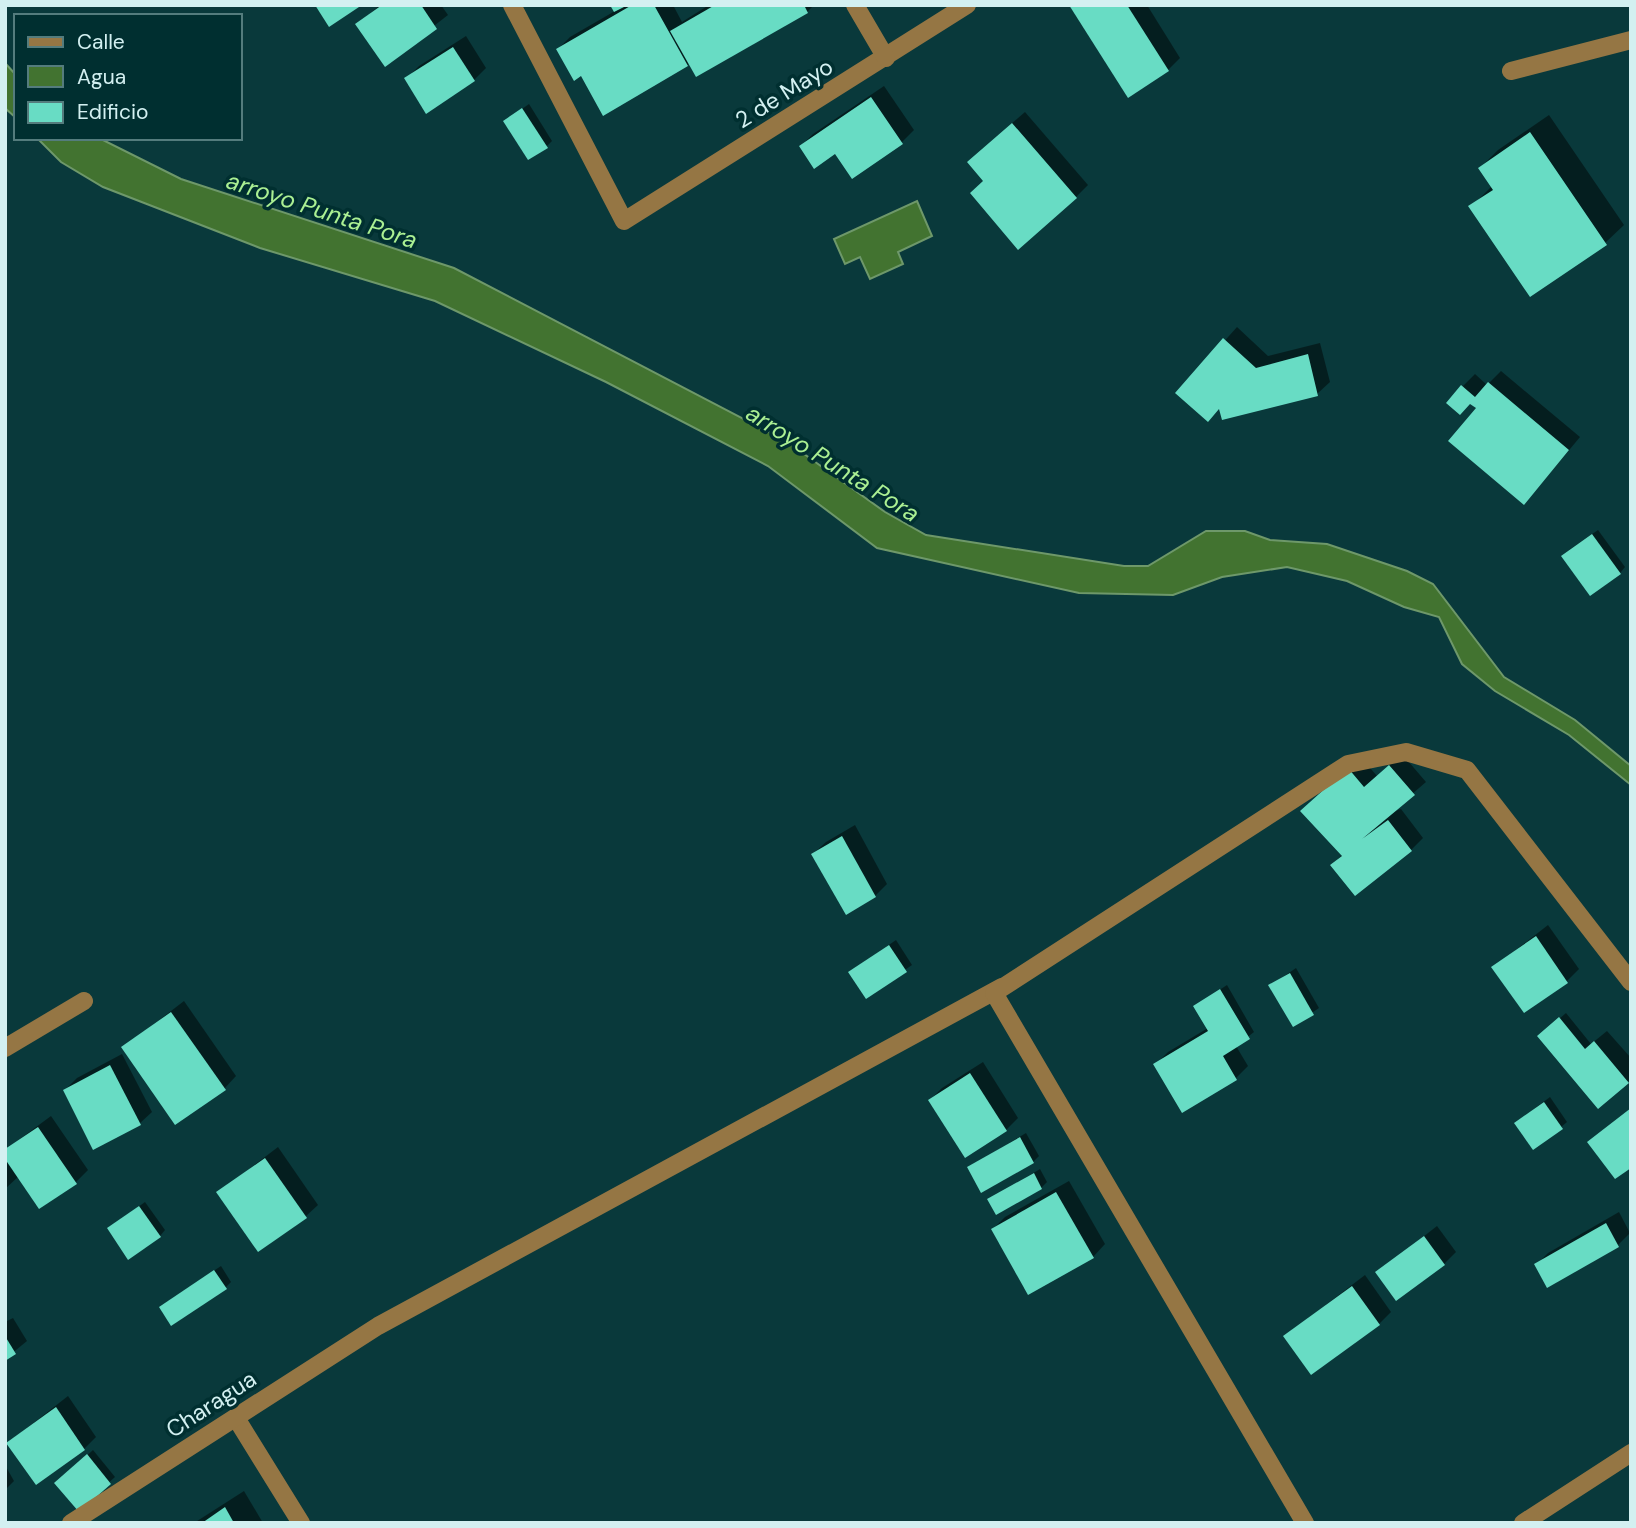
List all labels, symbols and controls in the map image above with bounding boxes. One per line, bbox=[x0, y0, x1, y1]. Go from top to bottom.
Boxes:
legend bbox=[14, 14, 242, 140]
text: Calle bbox=[77, 28, 125, 56]
street label: 2 de Mayo bbox=[729, 51, 839, 135]
text: Agua bbox=[77, 63, 126, 91]
text: Edificio bbox=[77, 98, 148, 126]
water label: arroyo Punta Pora bbox=[223, 165, 421, 255]
water label: arroyo Punta Pora bbox=[740, 397, 926, 529]
street label: Charagua bbox=[160, 1364, 262, 1444]

